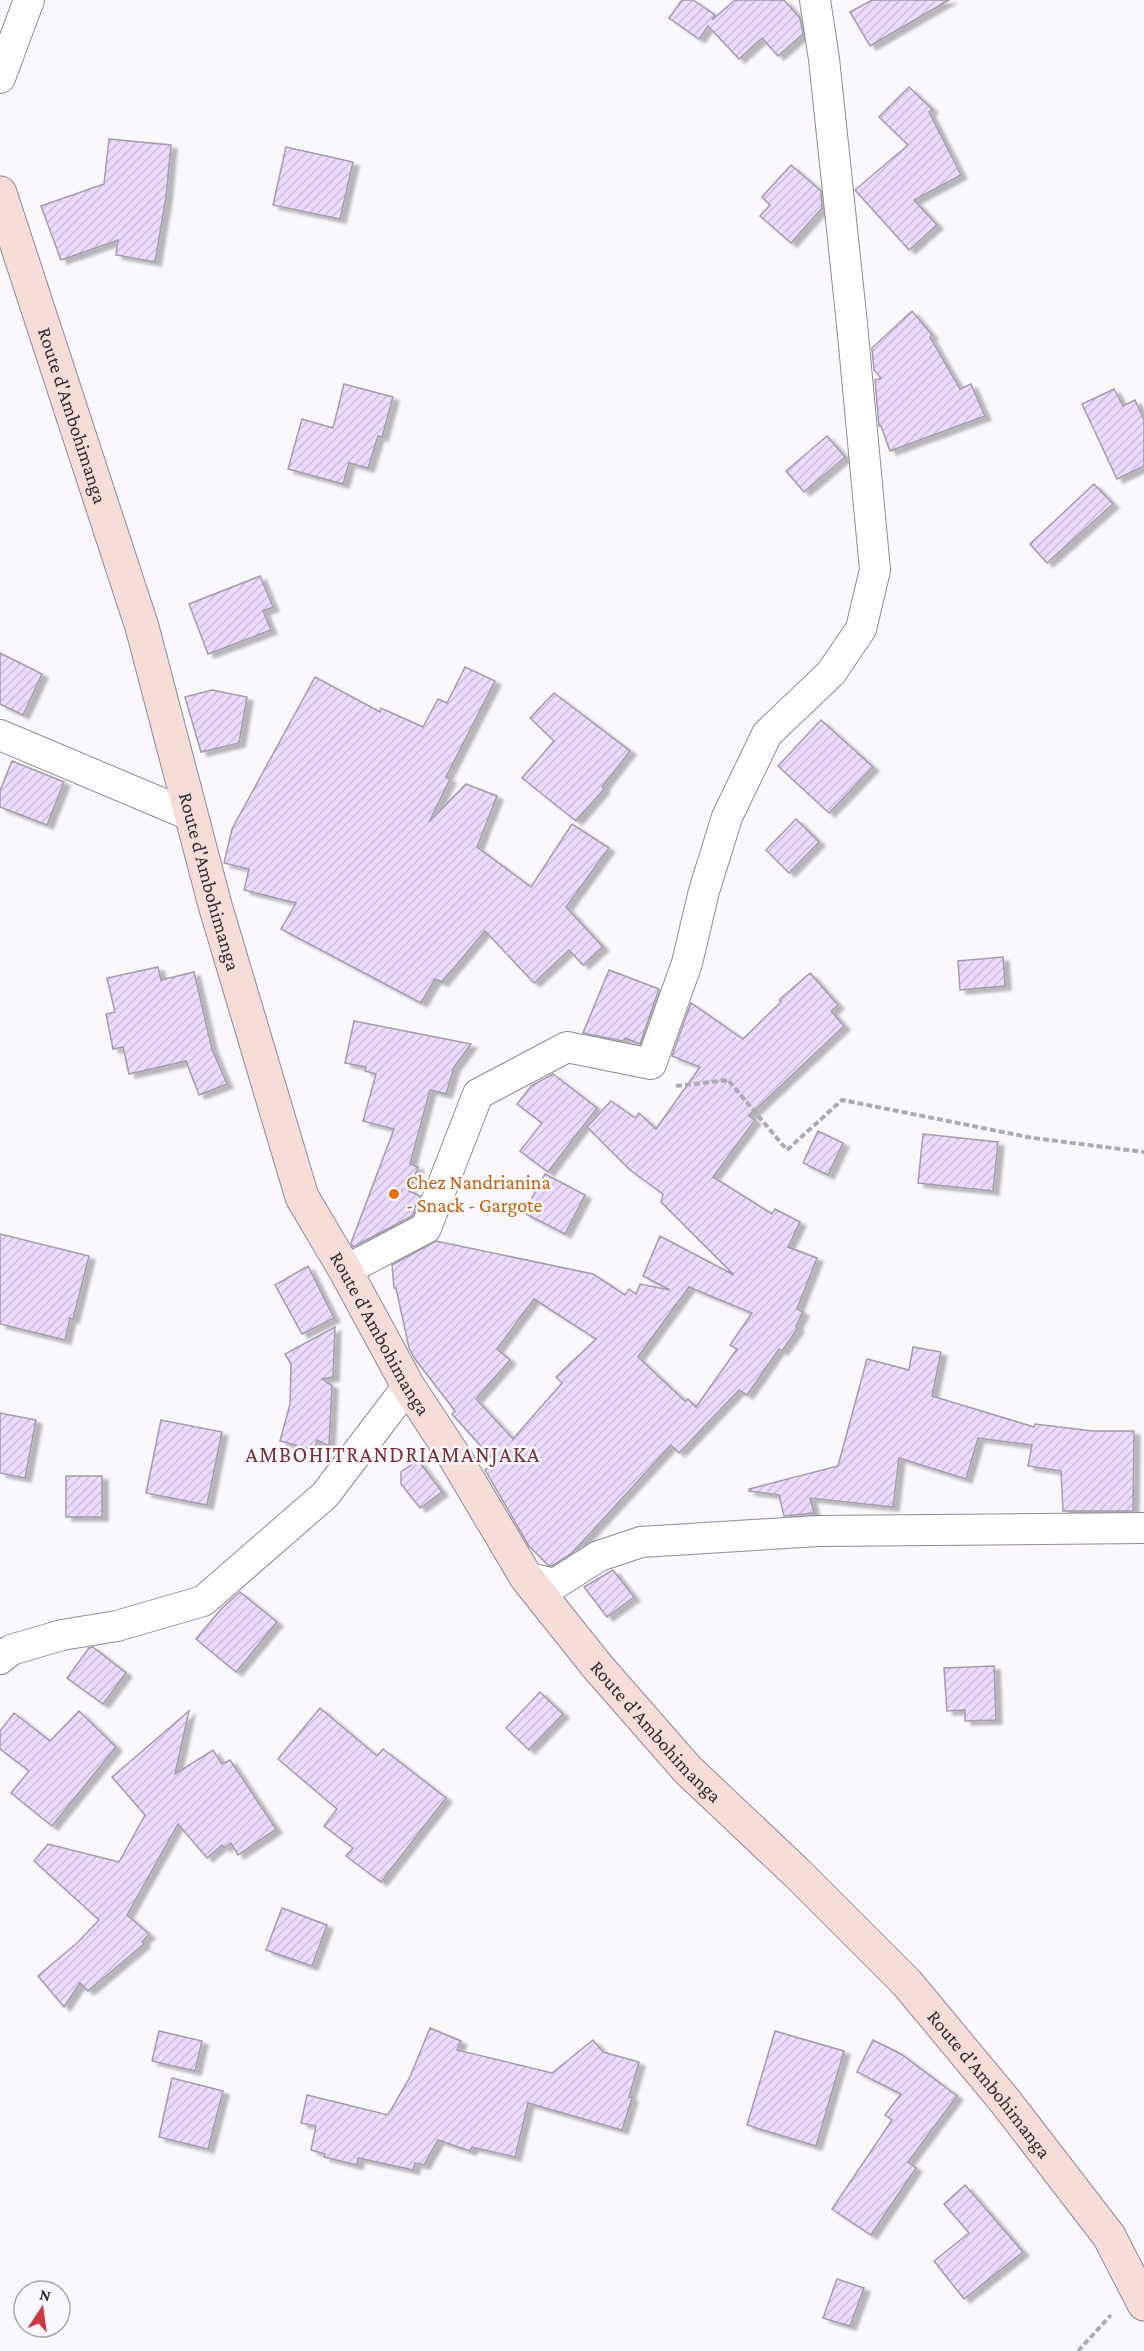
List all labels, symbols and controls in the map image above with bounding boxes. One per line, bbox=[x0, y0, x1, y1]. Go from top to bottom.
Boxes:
street label: Route d'Ambohimanga bbox=[34, 325, 112, 506]
street label: Route d'Ambohimanga bbox=[175, 790, 245, 973]
place label: Chez Nandrianina - Snack - Gargote bbox=[406, 1171, 551, 1217]
marker: Chez Nandrianina - Snack - Gargote bbox=[387, 1187, 401, 1201]
street label: Route d'Ambohimanga bbox=[326, 1248, 435, 1419]
district label: AMBOHITRANDRIAMANJAKA bbox=[245, 1442, 541, 1467]
street label: Route d'Ambohimanga bbox=[586, 1656, 726, 1807]
street label: Route d'Ambohimanga bbox=[923, 2005, 1056, 2162]
north arrow bbox=[12, 2279, 72, 2339]
text: N bbox=[38, 2285, 53, 2304]

